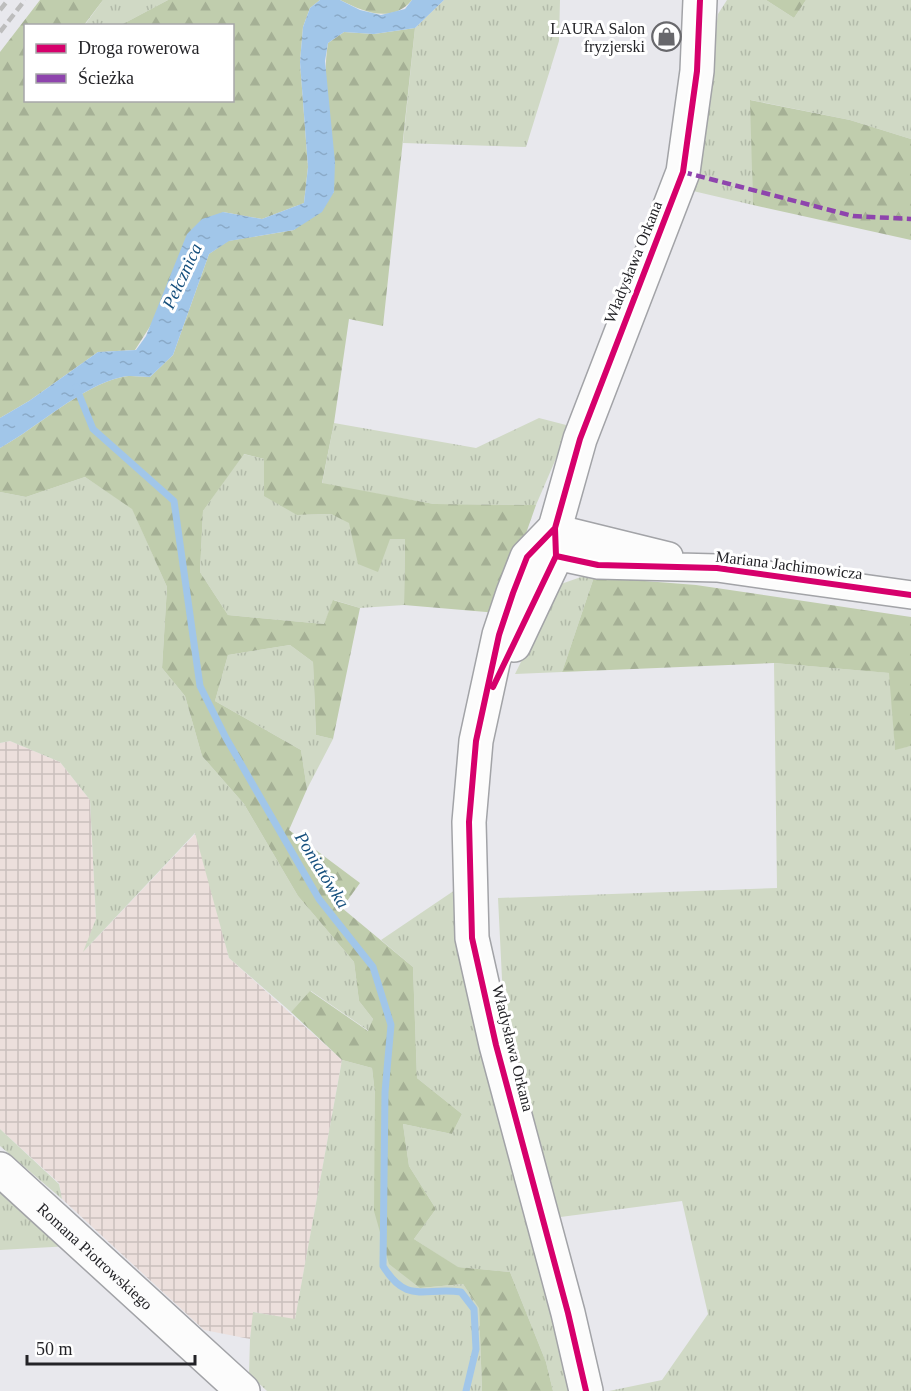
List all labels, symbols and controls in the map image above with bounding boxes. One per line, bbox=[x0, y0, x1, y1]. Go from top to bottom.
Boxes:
place label: LAURA Salon fryzjerski bbox=[550, 20, 646, 56]
shop icon: LAURA Salon fryzjerski bbox=[650, 21, 682, 53]
legend bbox=[24, 24, 234, 102]
text: Droga rowerowa bbox=[78, 38, 199, 58]
text: Ścieżka bbox=[78, 67, 134, 88]
street label: Władysława Orkana bbox=[601, 198, 666, 326]
water label: Pełcznica bbox=[158, 240, 206, 313]
street label: Mariana Jachimowicza bbox=[715, 548, 863, 582]
water label: Poniatówka bbox=[290, 827, 353, 912]
street label: Władysława Orkana bbox=[488, 983, 537, 1113]
street label: Romana Piotrowskiego bbox=[34, 1199, 156, 1313]
scale bar bbox=[27, 1328, 195, 1366]
text: 50 m bbox=[36, 1339, 73, 1359]

